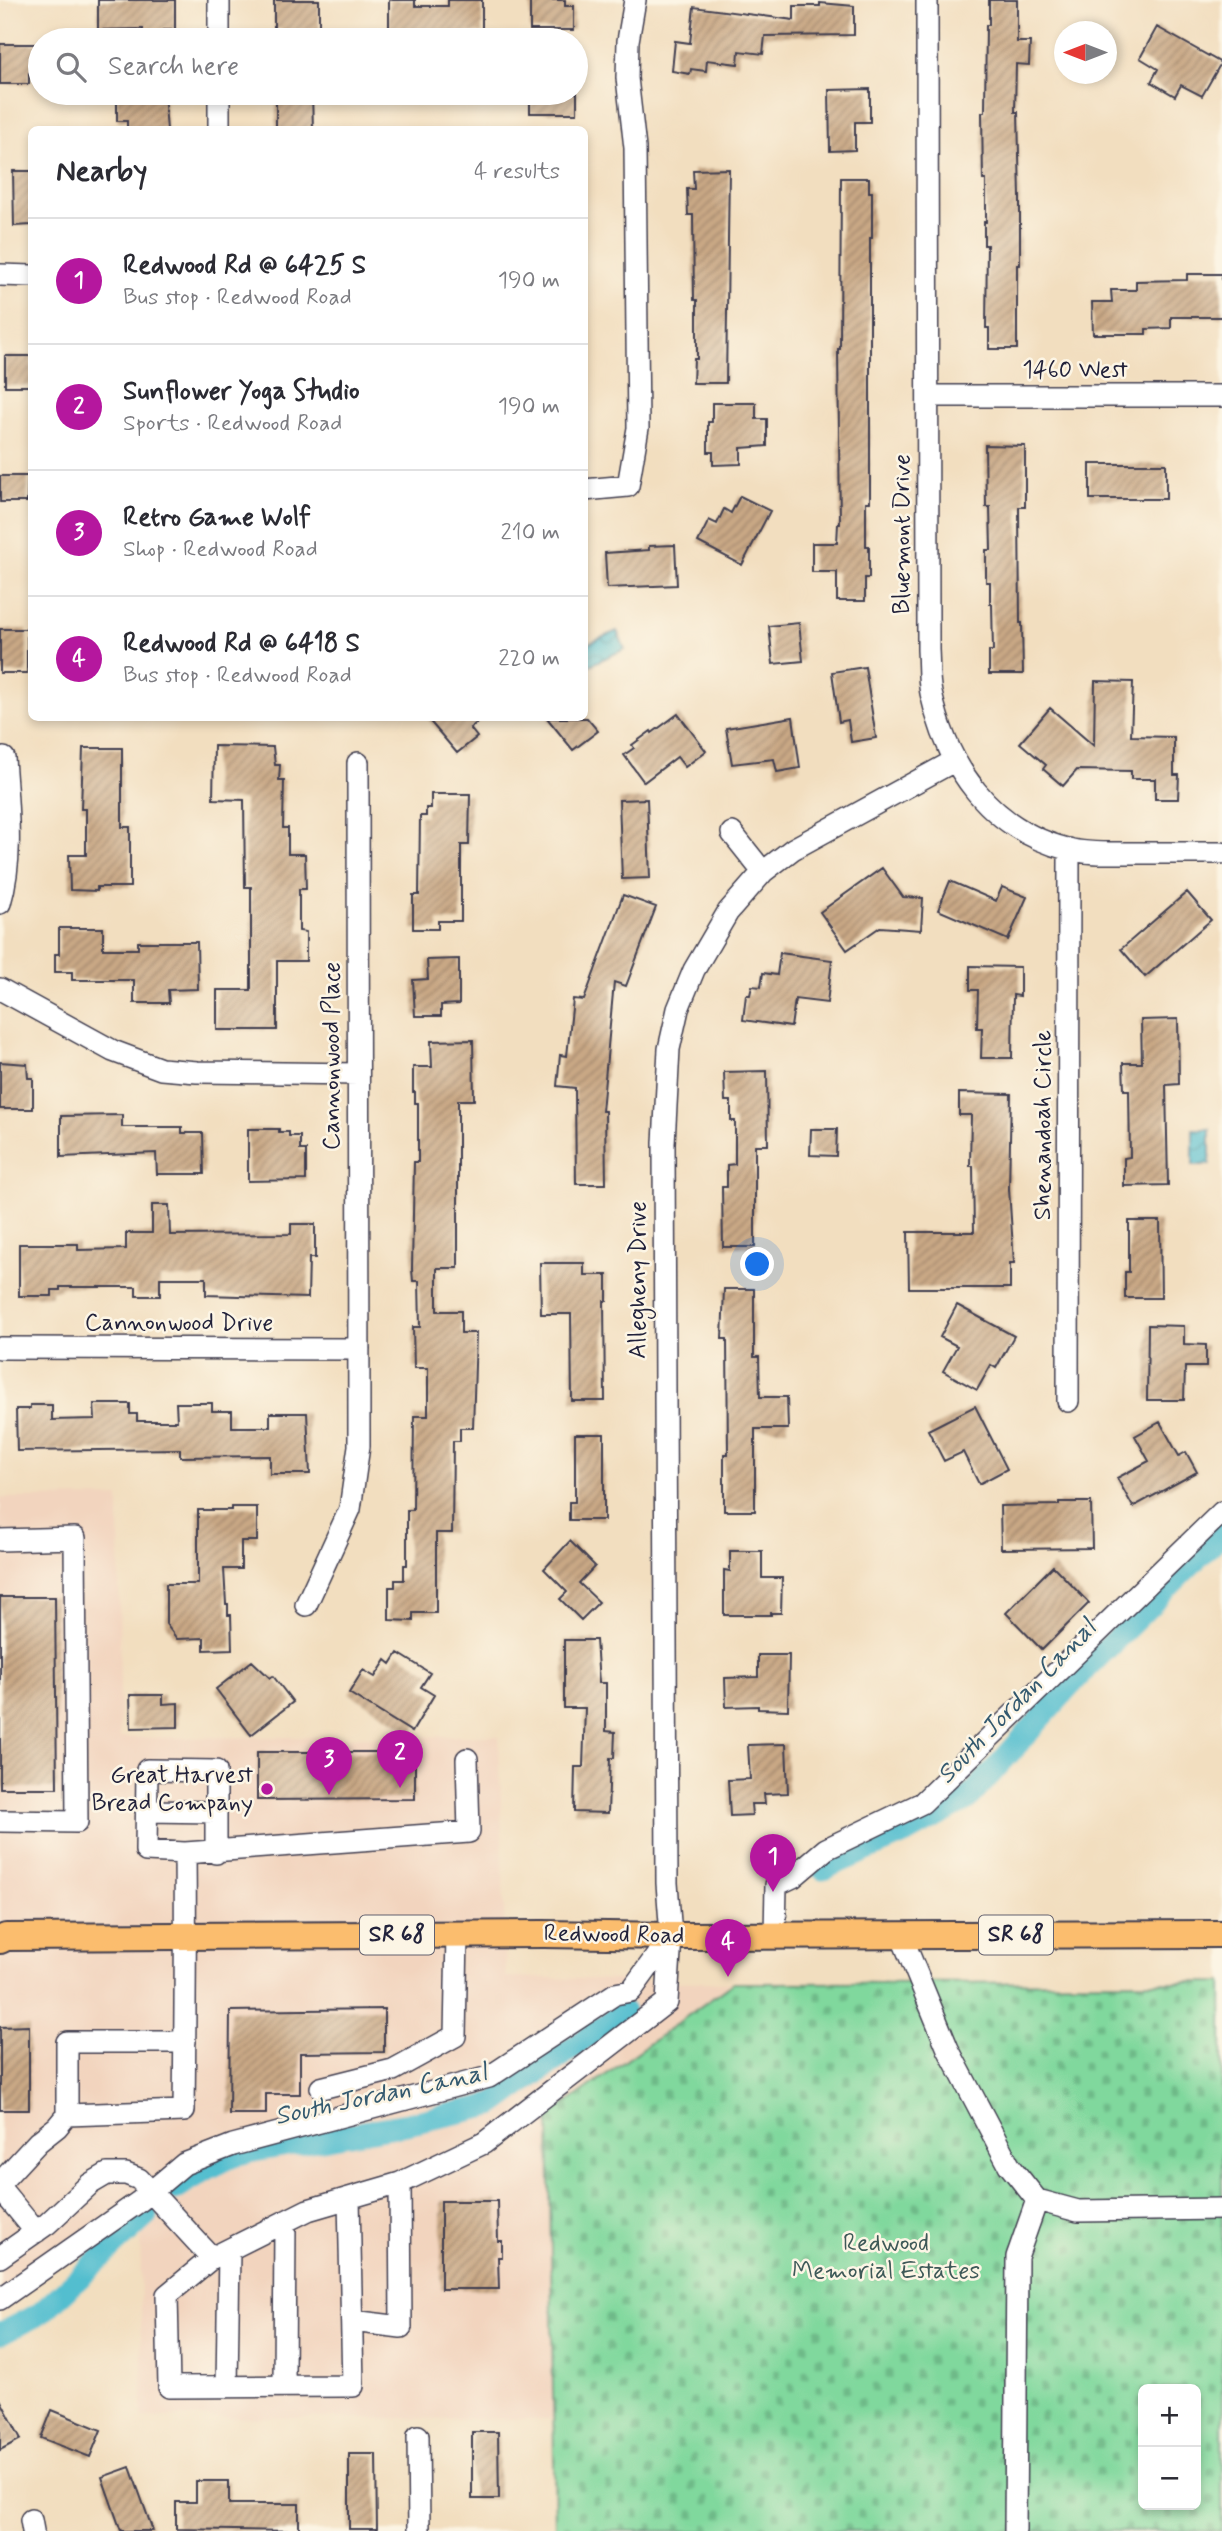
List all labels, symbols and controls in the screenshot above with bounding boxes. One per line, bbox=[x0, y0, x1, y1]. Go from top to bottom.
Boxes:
north arrow bbox=[1054, 21, 1117, 84]
search box bbox=[28, 28, 588, 105]
icon: search bbox=[52, 48, 90, 86]
text: Search here bbox=[108, 50, 239, 84]
text: Nearby bbox=[56, 152, 147, 191]
text: 4 results bbox=[474, 157, 560, 187]
text: Redwood Rd @ 6425 S bbox=[123, 249, 366, 283]
text: 1 bbox=[74, 266, 84, 296]
text: 190 m bbox=[498, 266, 560, 296]
text: Bus stop · Redwood Road bbox=[123, 283, 352, 313]
street label: 1460 West bbox=[1022, 355, 1128, 386]
text: Sunflower Yoga Studio bbox=[123, 375, 360, 409]
text: 2 bbox=[73, 392, 85, 422]
text: 190 m bbox=[498, 392, 560, 422]
text: Sports · Redwood Road bbox=[123, 409, 342, 439]
street label: Bluemont Drive bbox=[887, 454, 918, 614]
text: Retro Game Wolf bbox=[123, 501, 311, 535]
text: 3 bbox=[74, 518, 84, 548]
text: 210 m bbox=[500, 518, 560, 548]
text: Shop · Redwood Road bbox=[123, 535, 318, 565]
text: Redwood Rd @ 6418 S bbox=[123, 627, 360, 661]
text: 4 bbox=[72, 644, 86, 674]
text: 220 m bbox=[498, 644, 560, 674]
text: Bus stop · Redwood Road bbox=[123, 661, 352, 691]
street label: Cannonwood Place bbox=[317, 962, 348, 1150]
street label: Shenandoah Circle bbox=[1028, 1030, 1059, 1220]
street label: Allegheny Drive bbox=[623, 1201, 656, 1359]
your location bbox=[740, 1247, 774, 1281]
street label: Cannonwood Drive bbox=[85, 1308, 273, 1339]
water label: South Jordan Canal bbox=[930, 1611, 1105, 1792]
pin: 2 bbox=[377, 1730, 423, 1788]
pin: 3 bbox=[306, 1737, 352, 1795]
place label: Great Harvest Bread Company bbox=[91, 1760, 253, 1819]
marker: Great Harvest Bread Company bbox=[259, 1781, 275, 1797]
pin: 1 bbox=[750, 1834, 796, 1892]
road number: SR 68 bbox=[360, 1916, 434, 1954]
road number: SR 68 bbox=[979, 1916, 1053, 1954]
street label: Redwood Road bbox=[543, 1918, 685, 1952]
pin: 4 bbox=[705, 1919, 751, 1977]
water label: South Jordan Canal bbox=[272, 2056, 492, 2134]
park label: Redwood Memorial Estates bbox=[792, 2228, 980, 2287]
map controls bbox=[1138, 2384, 1201, 2510]
button: + bbox=[1138, 2384, 1201, 2447]
button: − bbox=[1138, 2447, 1201, 2510]

